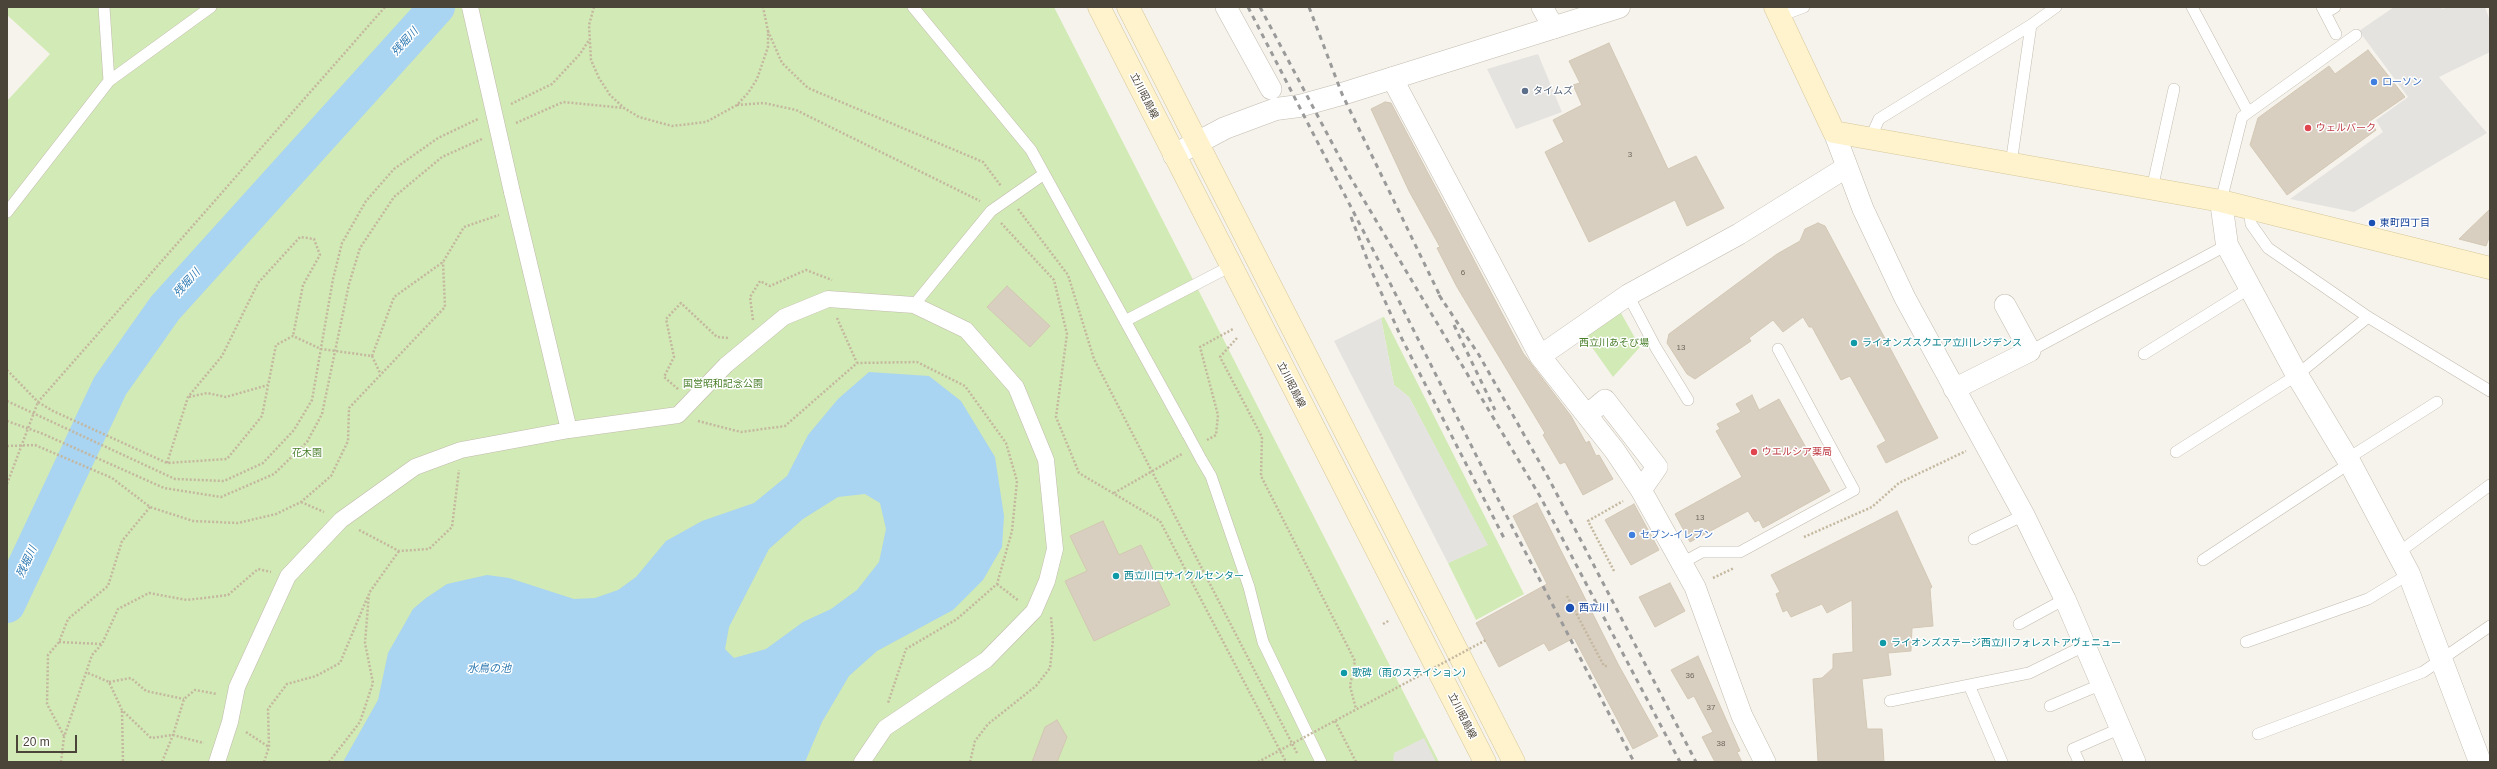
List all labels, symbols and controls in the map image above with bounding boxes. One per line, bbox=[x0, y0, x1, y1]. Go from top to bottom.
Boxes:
water label: 残堀川 bbox=[389, 25, 421, 59]
street label: 立川昭島線 bbox=[1127, 71, 1161, 121]
place label: ローソン bbox=[2382, 76, 2422, 88]
marker: ローソン bbox=[2369, 77, 2379, 87]
place label: タイムズ bbox=[1533, 85, 1573, 97]
marker: タイムズ bbox=[1520, 86, 1530, 96]
place label: ウェルパーク bbox=[2316, 122, 2376, 134]
marker: ウェルパーク bbox=[2303, 123, 2313, 133]
house number: 3 bbox=[1628, 150, 1632, 160]
place label: 東町四丁目 bbox=[2380, 217, 2430, 229]
marker: 東町四丁目 bbox=[2367, 218, 2377, 228]
water label: 残堀川 bbox=[171, 266, 203, 300]
house number: 6 bbox=[1461, 268, 1465, 278]
park label: 西立川あそび場 bbox=[1579, 337, 1649, 349]
place label: ライオンズスクエア立川レジデンス bbox=[1862, 337, 2022, 349]
marker: ライオンズスクエア立川レジデンス bbox=[1849, 338, 1859, 348]
house number: 13 bbox=[1677, 343, 1685, 353]
street label: 立川昭島線 bbox=[1274, 360, 1308, 410]
park label: 国営昭和記念公園 bbox=[683, 378, 763, 390]
place label: ウエルシア薬局 bbox=[1762, 446, 1832, 458]
park label: 花木園 bbox=[292, 447, 322, 459]
marker: ウエルシア薬局 bbox=[1749, 447, 1759, 457]
house number: 13 bbox=[1696, 513, 1704, 523]
place label: セブン-イレブン bbox=[1640, 529, 1713, 541]
marker: セブン-イレブン bbox=[1627, 530, 1637, 540]
water label: 残堀川 bbox=[14, 544, 40, 580]
place label: 西立川口サイクルセンター bbox=[1124, 570, 1244, 582]
marker: 西立川口サイクルセンター bbox=[1111, 571, 1121, 581]
marker: 西立川 bbox=[1564, 602, 1576, 614]
place label: 西立川 bbox=[1579, 602, 1609, 614]
place label: ライオンズステージ西立川フォレストアヴェニュー bbox=[1891, 637, 2121, 649]
marker: ライオンズステージ西立川フォレストアヴェニュー bbox=[1878, 638, 1888, 648]
water label: 水鳥の池 bbox=[467, 662, 511, 676]
place label: 歌碑（雨のステイション） bbox=[1352, 667, 1472, 679]
marker: 歌碑（雨のステイション） bbox=[1339, 668, 1349, 678]
house number: 36 bbox=[1686, 671, 1694, 681]
street label: 立川昭島線 bbox=[1445, 691, 1479, 741]
house number: 37 bbox=[1707, 703, 1715, 713]
scale bar bbox=[18, 727, 79, 753]
text: 20 m bbox=[23, 735, 50, 749]
house number: 38 bbox=[1717, 739, 1725, 749]

